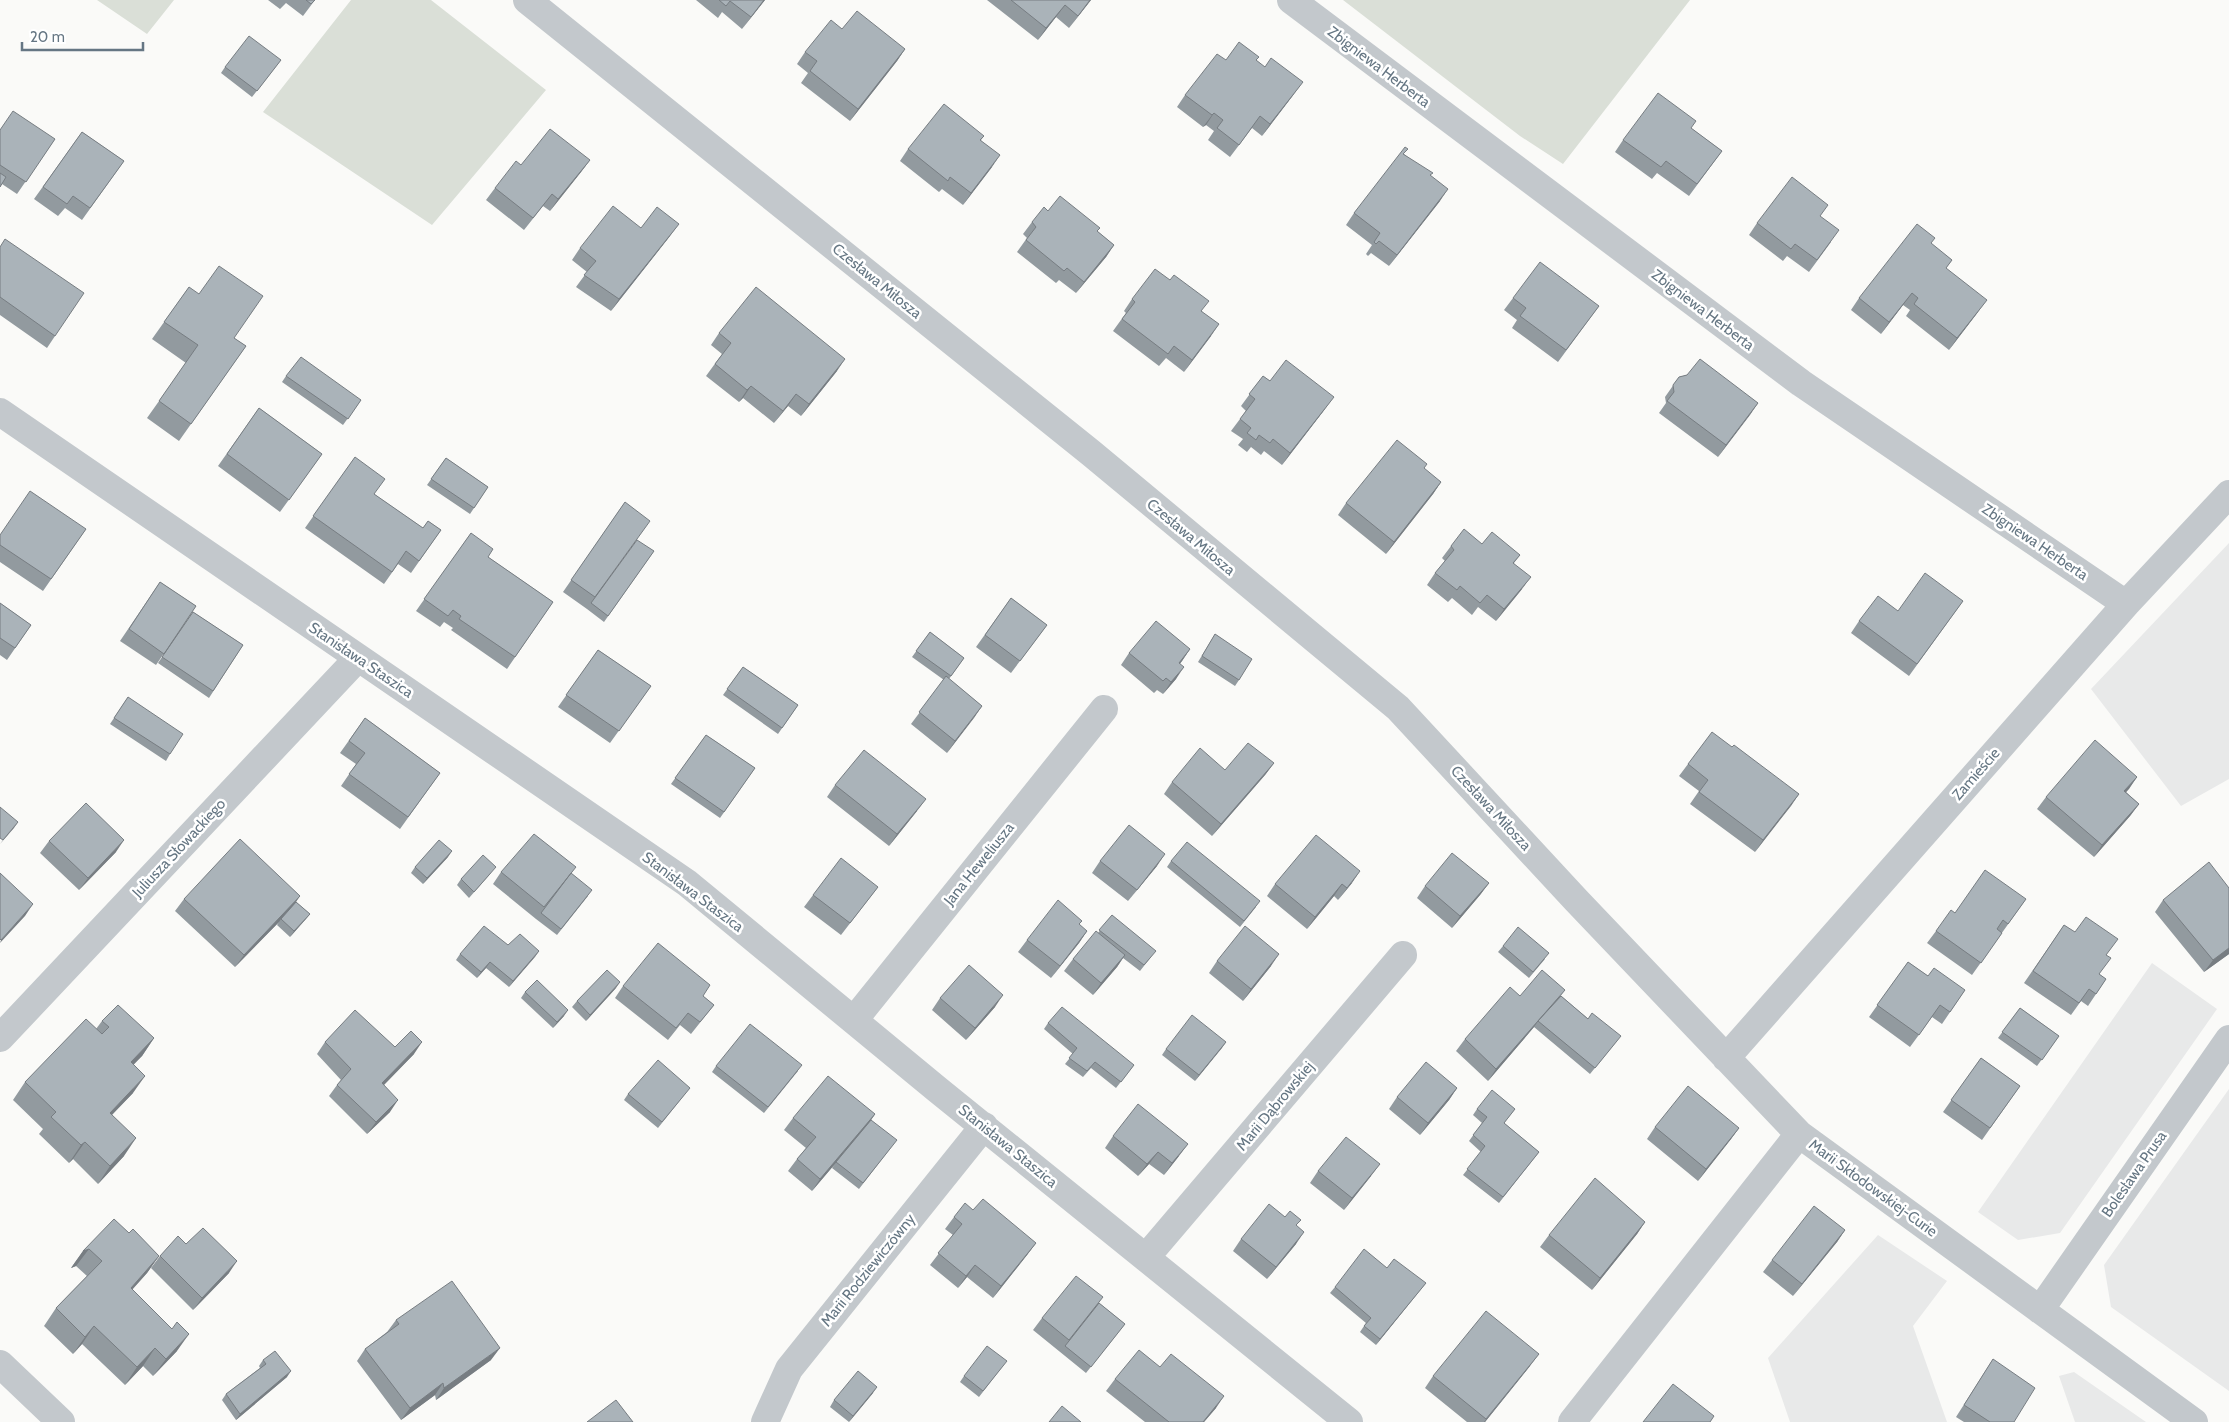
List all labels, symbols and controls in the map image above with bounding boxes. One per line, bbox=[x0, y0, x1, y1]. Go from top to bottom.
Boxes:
scale bar bbox=[22, 20, 144, 52]
street label: Zbigniewa Herberta bbox=[1324, 23, 1434, 112]
text: 20 m bbox=[30, 28, 65, 46]
street label: Czesława Miłosza bbox=[829, 240, 926, 323]
street label: Zbigniewa Herberta bbox=[1648, 266, 1758, 355]
street label: Czesława Miłosza bbox=[1143, 495, 1239, 580]
street label: Zbigniewa Herberta bbox=[1979, 500, 2092, 584]
street label: Stanisława Staszica bbox=[305, 618, 417, 702]
street label: Zamieście bbox=[1948, 744, 2004, 804]
street label: Czesława Miłosza bbox=[1447, 762, 1535, 855]
street label: Juliusza Słowackiego bbox=[128, 795, 229, 902]
street label: Jana Heweliusza bbox=[939, 818, 1018, 910]
street label: Stanisława Staszica bbox=[639, 848, 748, 936]
street label: Marii Dąbrowskiej bbox=[1233, 1058, 1317, 1154]
street label: Stanisława Staszica bbox=[955, 1101, 1062, 1192]
street label: Bolesława Prusa bbox=[2098, 1127, 2171, 1221]
street label: Marii Skłodowskiej-Curie bbox=[1805, 1135, 1941, 1241]
street label: Marii Rodziewiczówny bbox=[817, 1210, 919, 1330]

